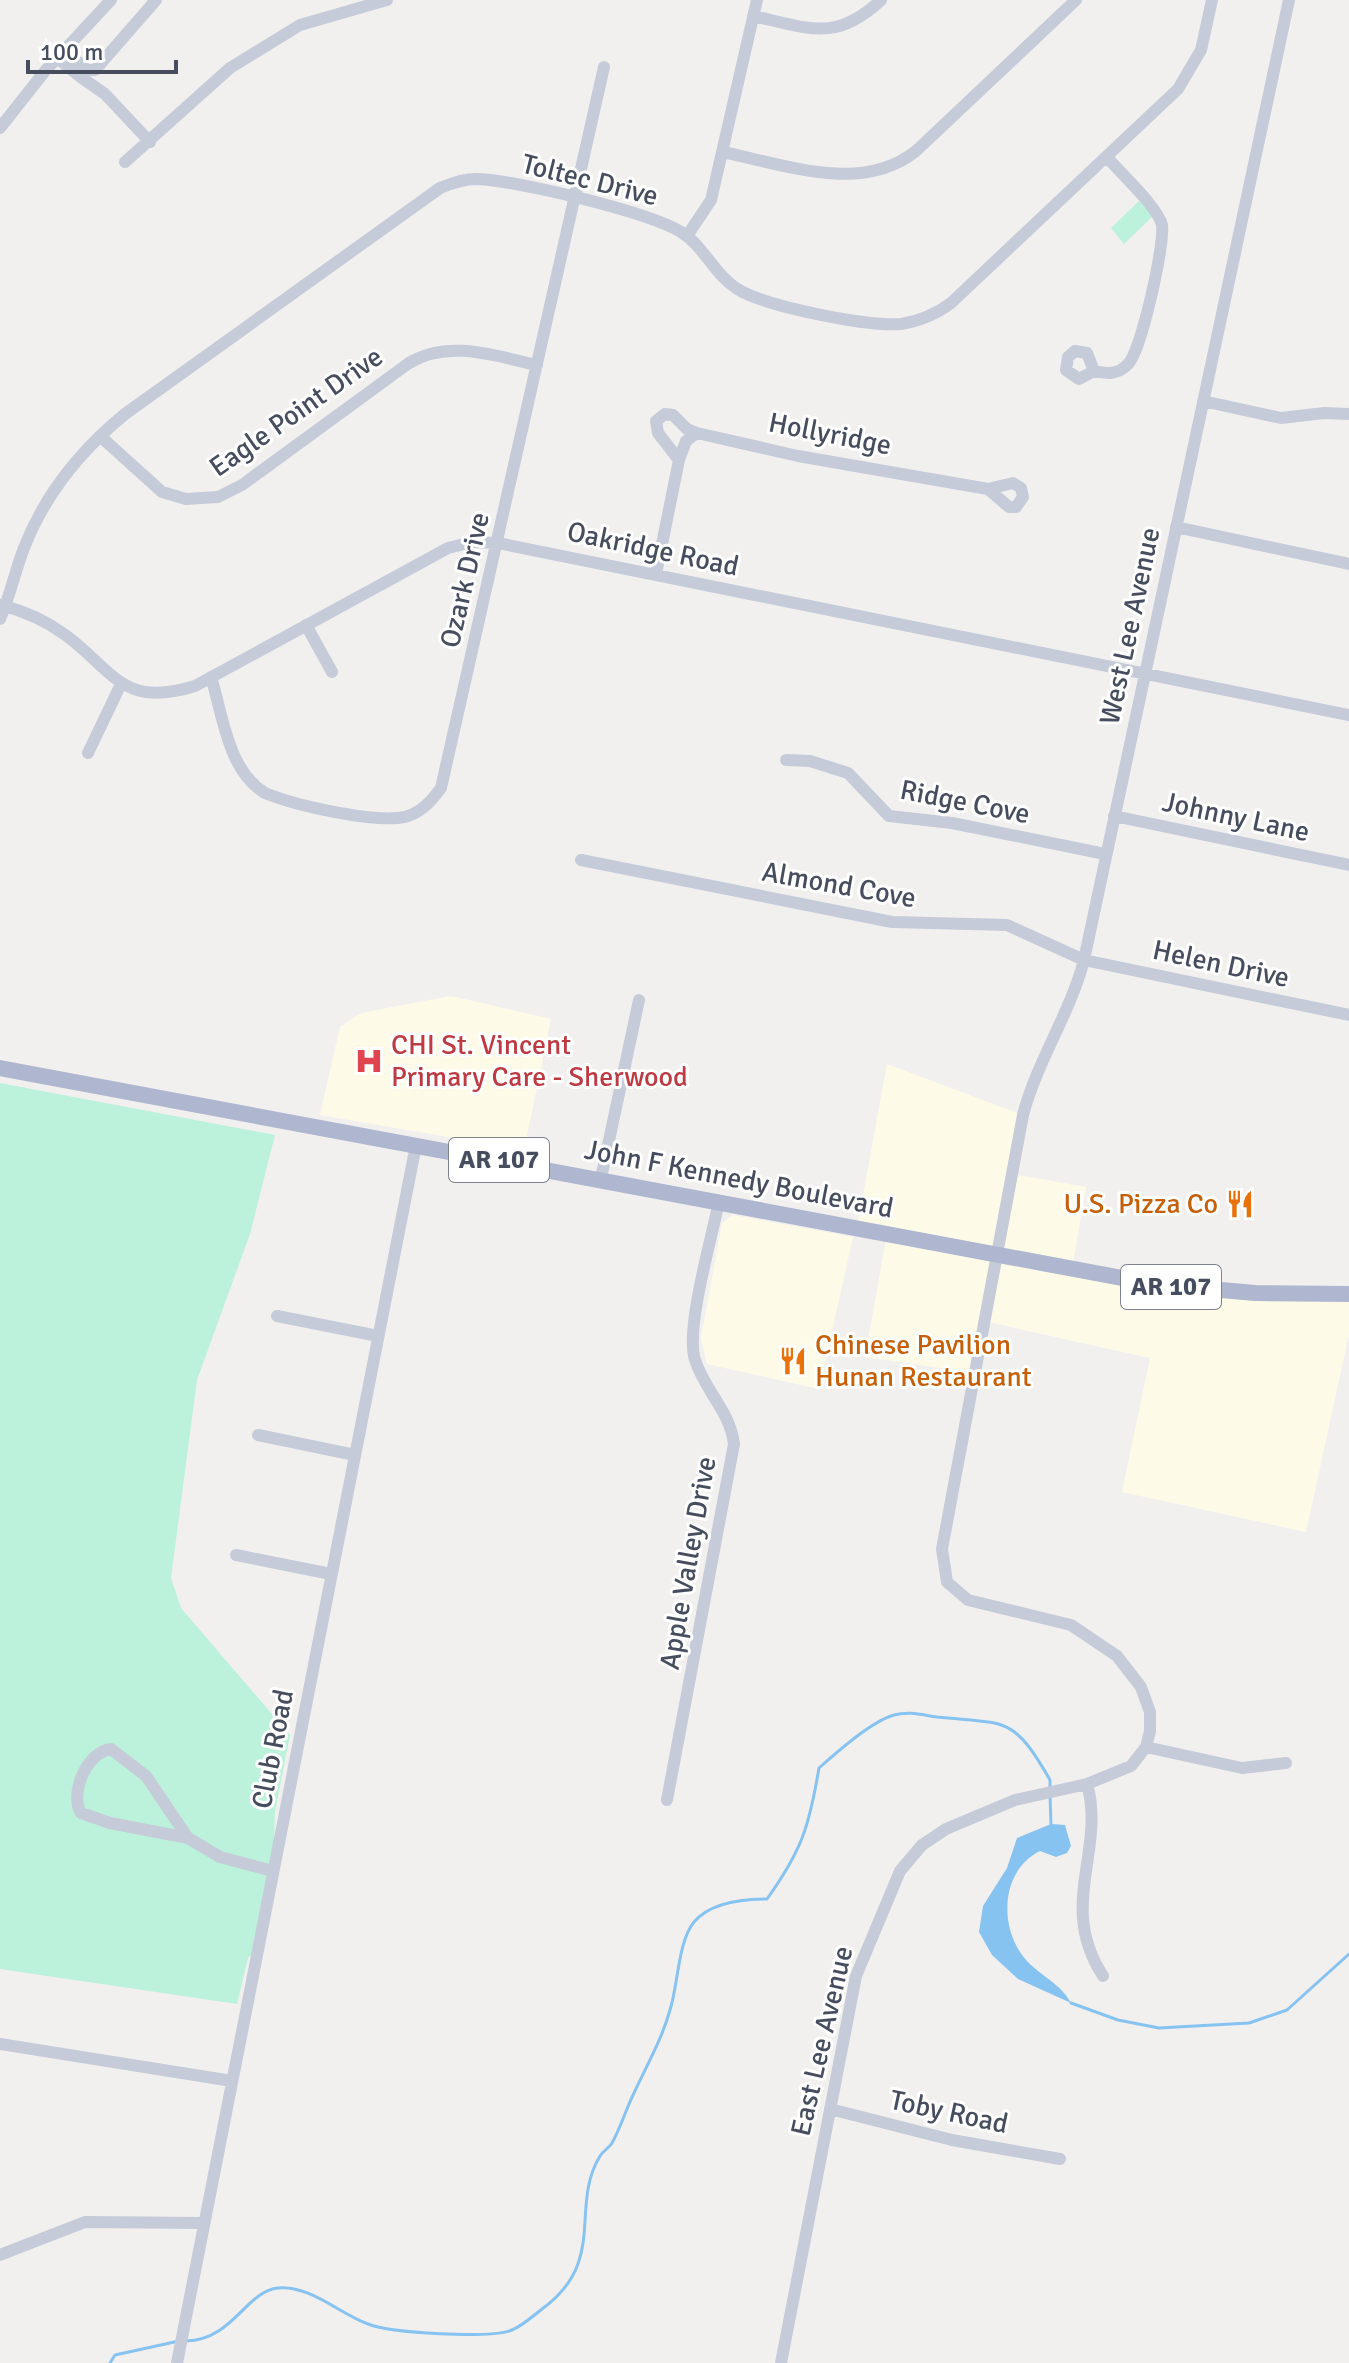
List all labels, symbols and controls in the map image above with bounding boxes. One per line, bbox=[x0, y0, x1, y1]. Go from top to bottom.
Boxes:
scale bar bbox=[28, 24, 176, 74]
text: 100 m bbox=[40, 37, 103, 67]
street label: Toltec Drive bbox=[518, 147, 662, 213]
street label: Eagle Point Drive bbox=[203, 340, 389, 484]
street label: Hollyridge bbox=[766, 405, 894, 463]
street label: Ozark Drive bbox=[433, 509, 497, 651]
street label: Oakridge Road bbox=[564, 514, 742, 584]
street label: West Lee Avenue bbox=[1093, 524, 1167, 728]
street label: Ridge Cove bbox=[897, 773, 1033, 831]
street label: Johnny Lane bbox=[1159, 785, 1313, 849]
street label: Almond Cove bbox=[759, 855, 919, 915]
street label: Helen Drive bbox=[1150, 933, 1292, 995]
place label: CHI St. Vincent Primary Care - Sherwood bbox=[391, 1028, 688, 1094]
hospital icon: CHI St. Vincent Primary Care - Sherwood bbox=[354, 1046, 384, 1076]
street label: John F Kennedy Boulevard bbox=[582, 1132, 896, 1226]
road number: AR 107 bbox=[449, 1138, 549, 1182]
place label: U.S. Pizza Co bbox=[1063, 1187, 1218, 1221]
restaurant icon: U.S. Pizza Co bbox=[1225, 1189, 1255, 1219]
road number: AR 107 bbox=[1121, 1265, 1221, 1309]
place label: Chinese Pavilion Hunan Restaurant bbox=[815, 1328, 1032, 1394]
restaurant icon: Chinese Pavilion Hunan Restaurant bbox=[778, 1346, 808, 1376]
street label: Apple Valley Drive bbox=[653, 1454, 723, 1672]
street label: Club Road bbox=[245, 1686, 301, 1812]
street label: East Lee Avenue bbox=[784, 1943, 860, 2139]
street label: Toby Road bbox=[887, 2083, 1011, 2141]

